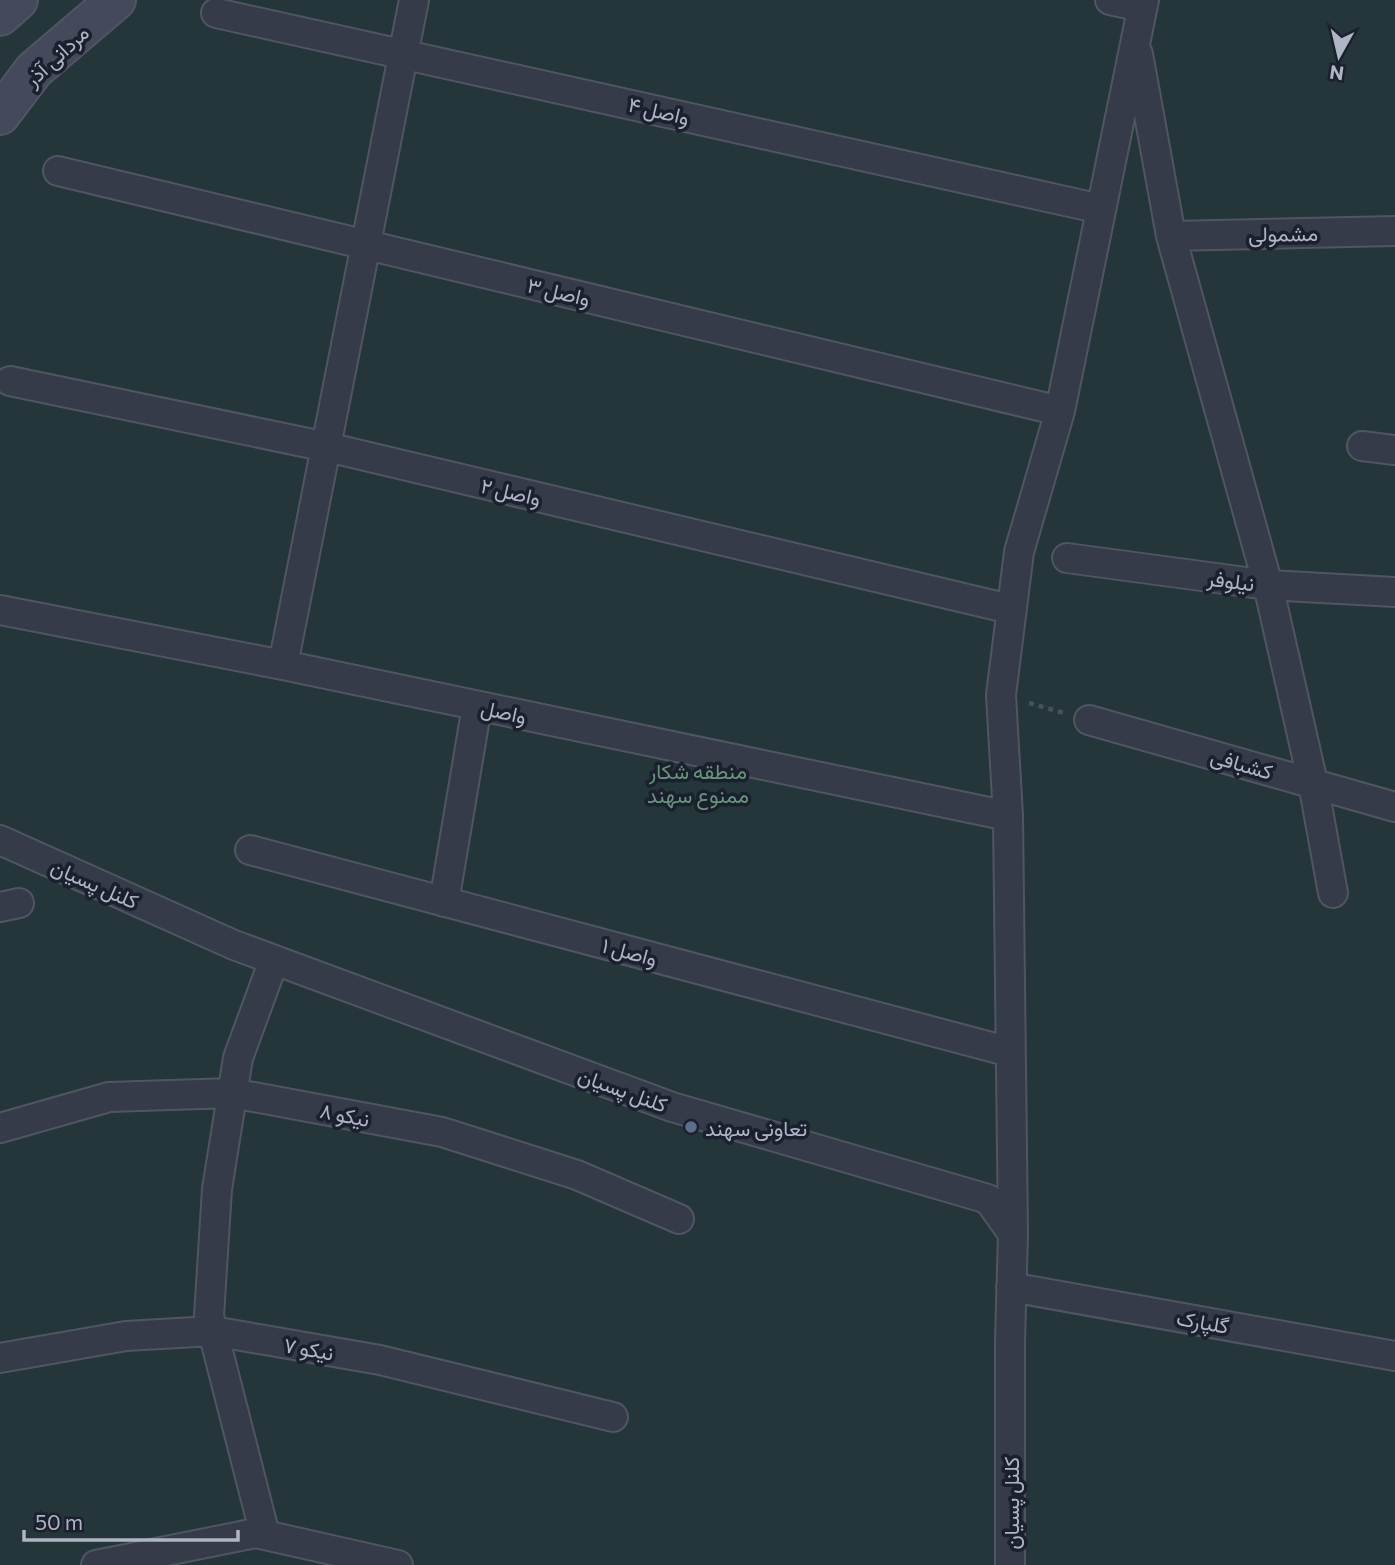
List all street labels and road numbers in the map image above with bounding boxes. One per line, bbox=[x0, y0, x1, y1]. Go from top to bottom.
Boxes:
street label: مردانی آذر bbox=[18, 19, 95, 93]
street label: واصل ۴ bbox=[626, 91, 692, 131]
street label: مشمولی bbox=[1248, 220, 1318, 248]
street label: واصل ۳ bbox=[525, 272, 593, 312]
street label: واصل ۲ bbox=[478, 472, 543, 512]
street label: نیلوفر bbox=[1205, 565, 1256, 597]
street label: واصل bbox=[479, 694, 529, 730]
street label: کشبافی bbox=[1208, 742, 1276, 785]
street label: کلنل پسیان bbox=[46, 853, 142, 916]
street label: واصل ۱ bbox=[599, 932, 660, 972]
street label: کلنل پسیان bbox=[574, 1061, 671, 1119]
street label: نیکو ۸ bbox=[318, 1097, 372, 1133]
street label: گلپارک bbox=[1174, 1304, 1231, 1341]
street label: نیکو ۷ bbox=[282, 1331, 336, 1367]
street label: کلنل پسیان bbox=[998, 1457, 1026, 1549]

